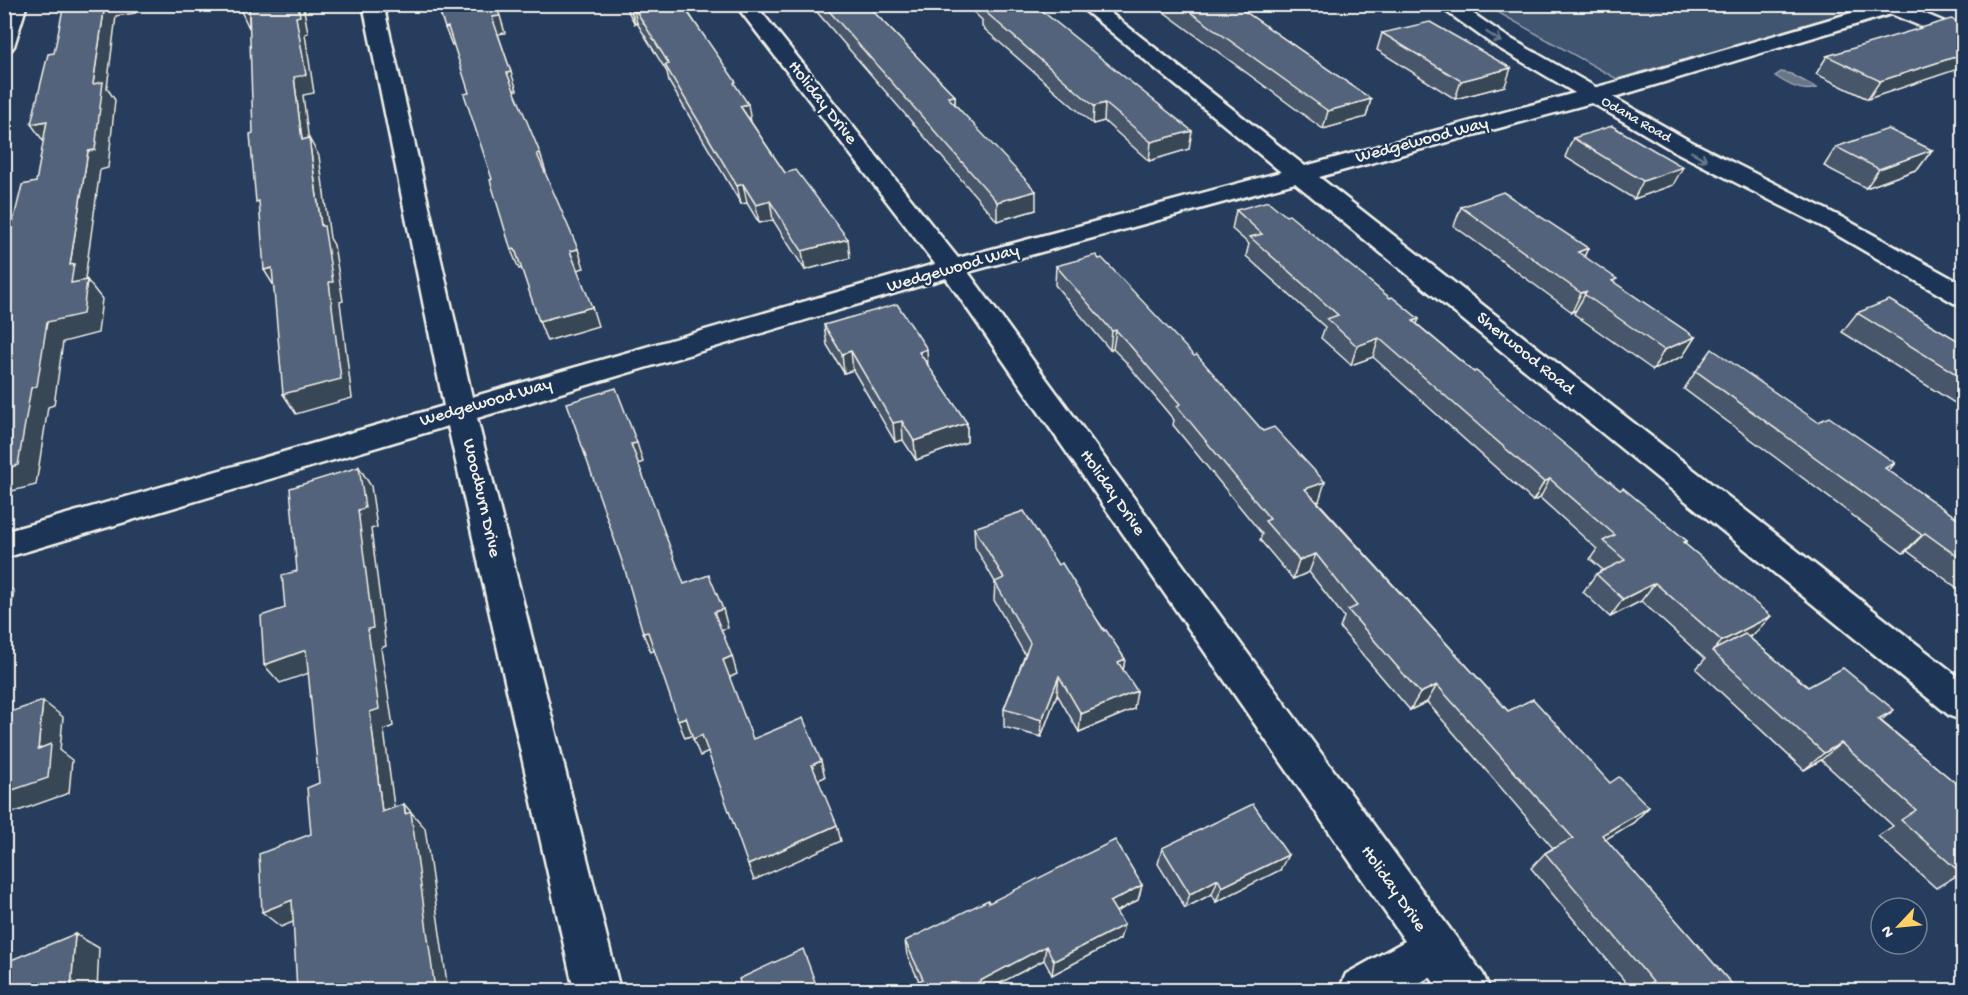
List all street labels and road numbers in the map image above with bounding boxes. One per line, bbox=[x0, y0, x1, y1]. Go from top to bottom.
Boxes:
street label: Holiday Drive bbox=[783, 57, 862, 150]
street label: Odana Road bbox=[1598, 93, 1675, 148]
street label: Wedgewood Way bbox=[1353, 113, 1491, 169]
street label: Wedgewood Way bbox=[885, 240, 1022, 298]
street label: Sherwood Road bbox=[1472, 308, 1580, 401]
street label: Wedgewood Way bbox=[418, 374, 555, 432]
street label: Woodburn Drive bbox=[457, 437, 505, 560]
street label: Holiday Drive bbox=[1075, 446, 1150, 541]
street label: Holiday Drive bbox=[1356, 842, 1431, 937]

